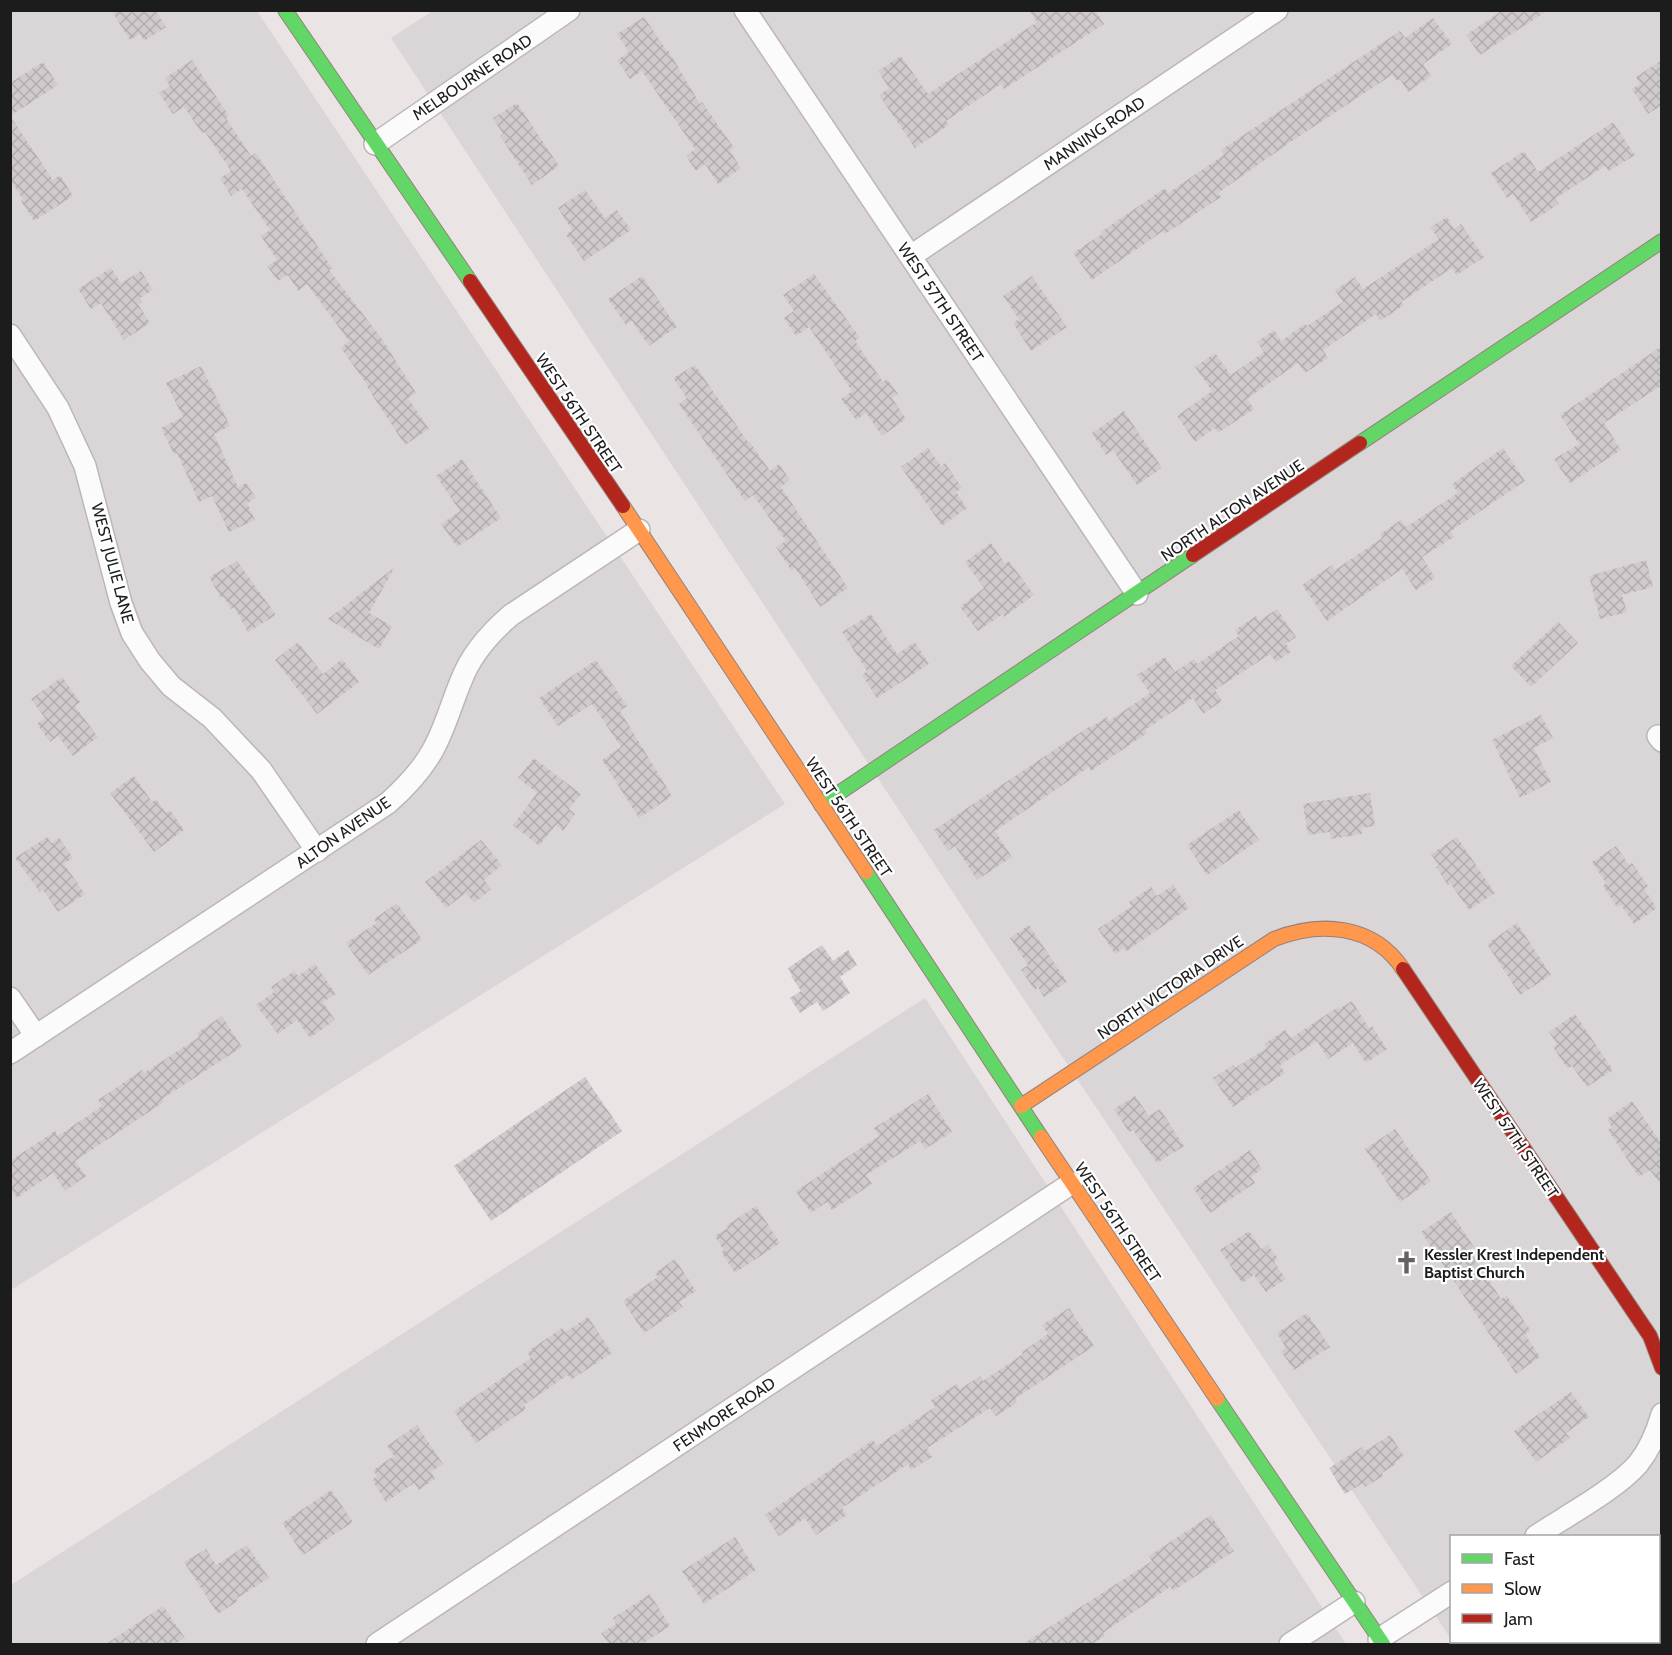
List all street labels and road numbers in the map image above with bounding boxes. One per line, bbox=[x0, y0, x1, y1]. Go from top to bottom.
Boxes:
street label: MELBOURNE ROAD bbox=[409, 30, 536, 124]
street label: MANNING ROAD bbox=[1040, 92, 1149, 174]
street label: WEST 57TH STREET bbox=[894, 239, 988, 366]
street label: WEST 56TH STREET bbox=[532, 350, 626, 477]
street label: NORTH ALTON AVENUE bbox=[1157, 455, 1307, 565]
street label: WEST JULIE LANE bbox=[87, 501, 138, 625]
street label: WEST 56TH STREET bbox=[802, 754, 896, 881]
street label: ALTON AVENUE bbox=[292, 793, 395, 872]
street label: NORTH VICTORIA DRIVE bbox=[1094, 931, 1247, 1043]
street label: WEST 57TH STREET bbox=[1469, 1075, 1563, 1202]
street label: WEST 56TH STREET bbox=[1071, 1159, 1165, 1286]
street label: FENMORE ROAD bbox=[670, 1373, 779, 1456]

